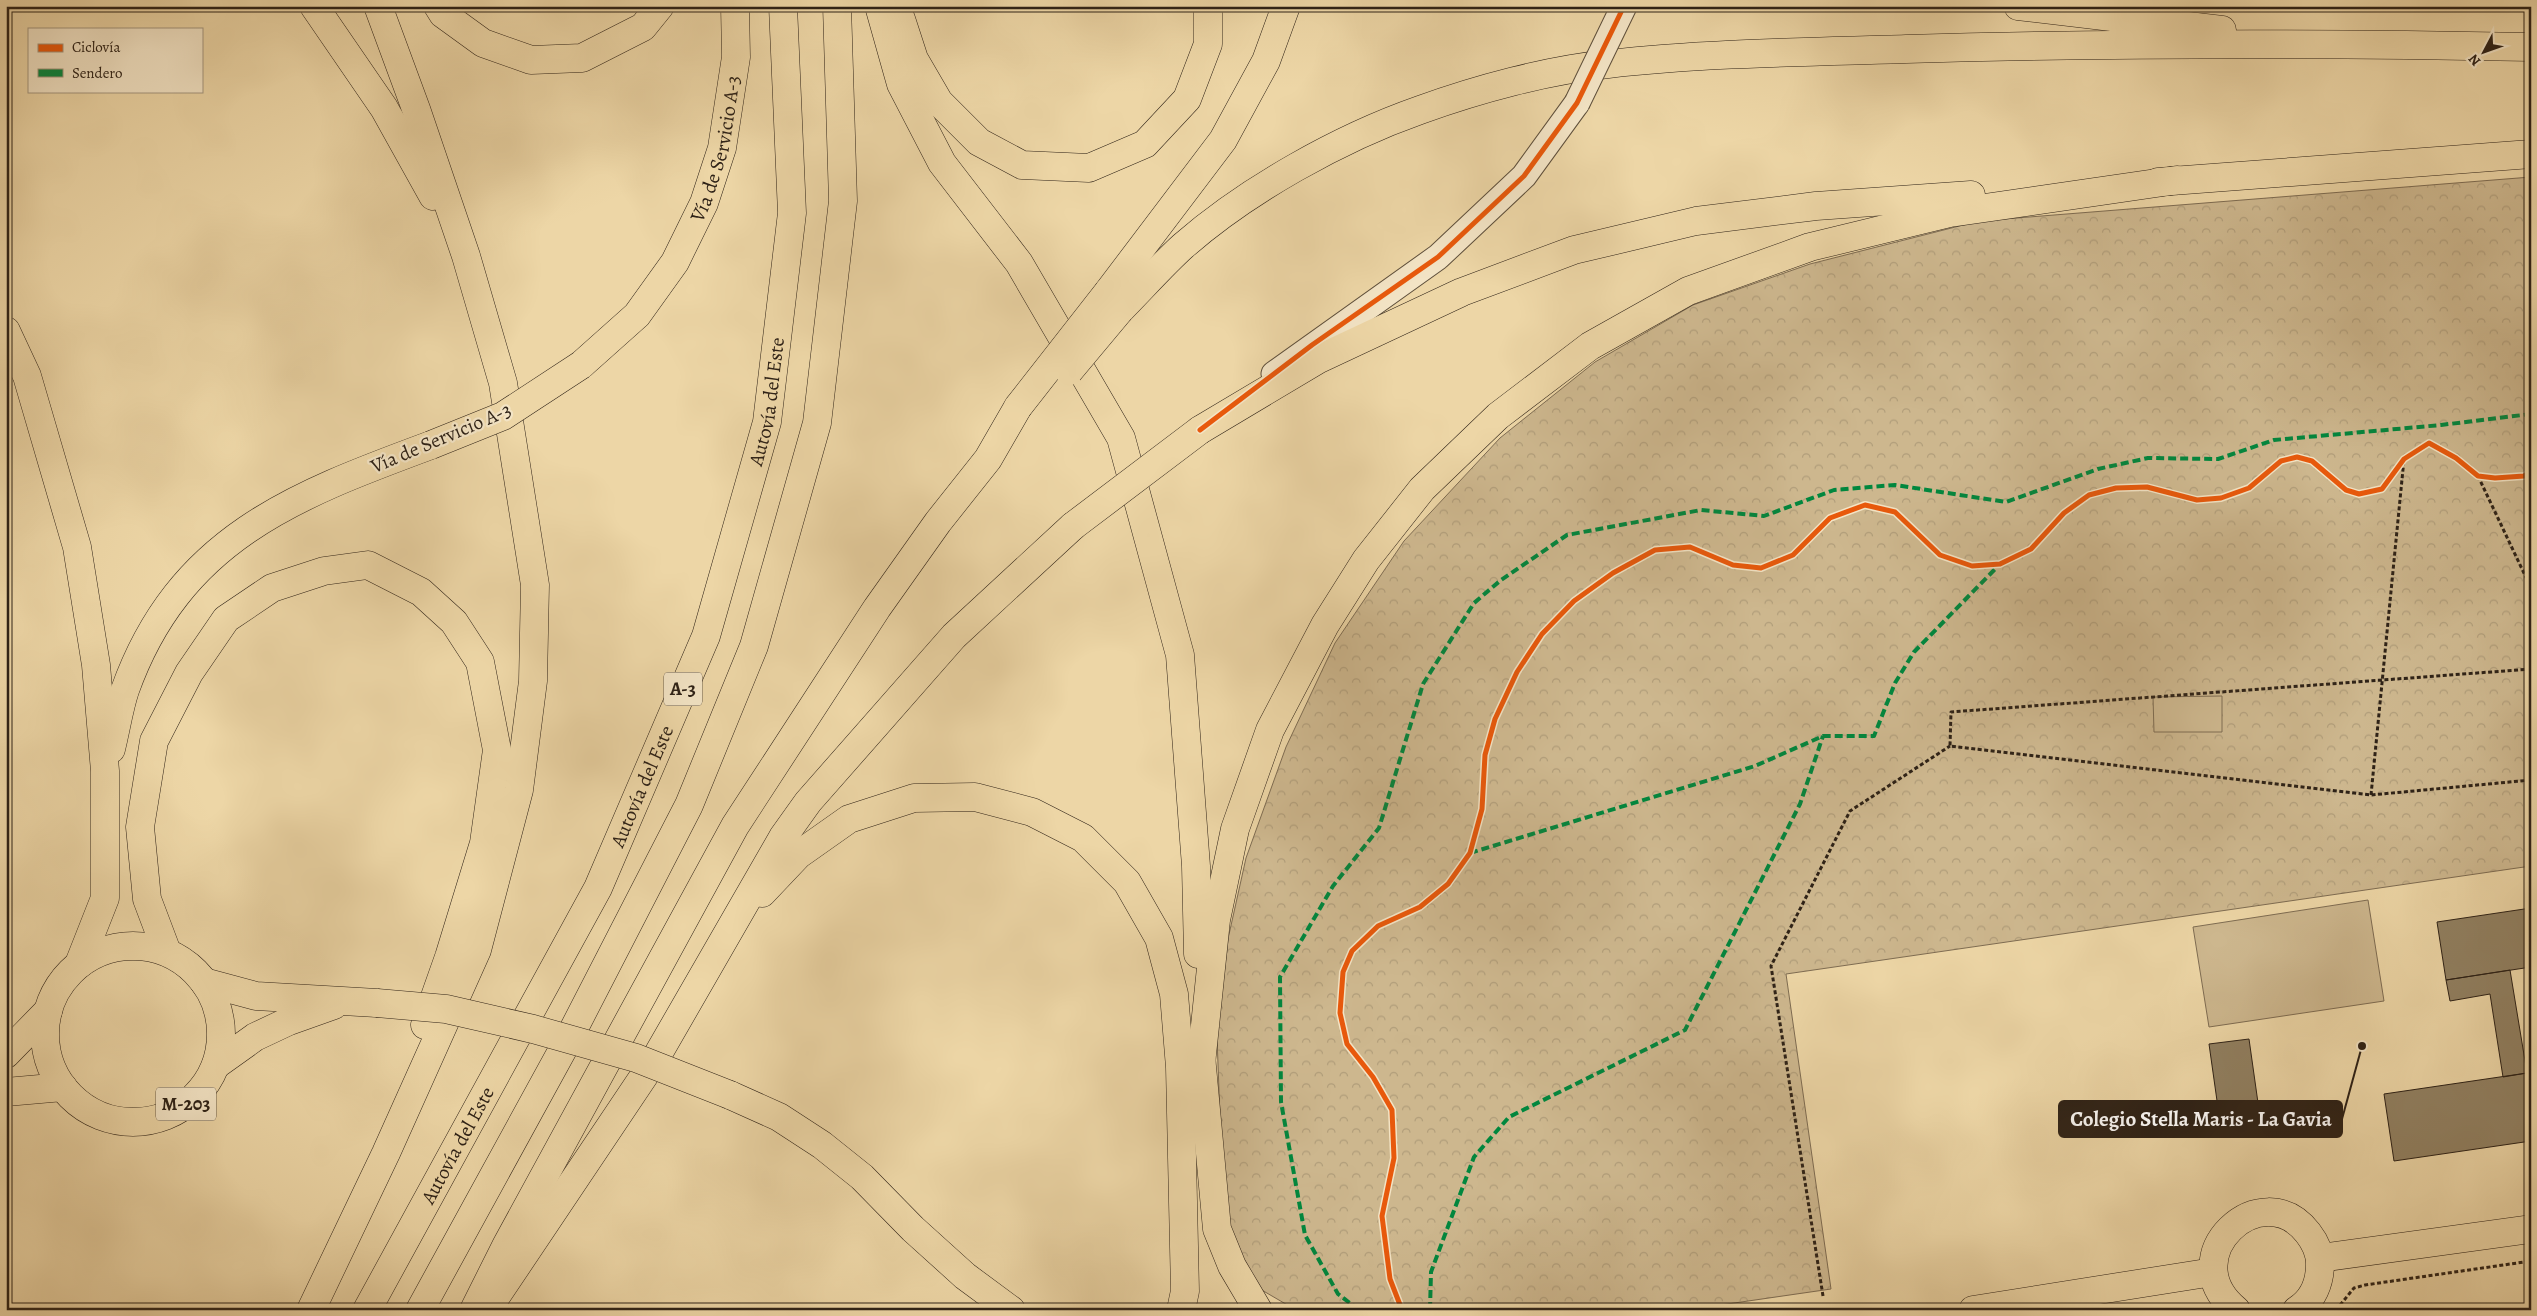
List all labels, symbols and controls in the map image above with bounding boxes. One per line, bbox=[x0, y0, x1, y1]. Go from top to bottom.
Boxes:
legend bbox=[28, 28, 202, 92]
north arrow bbox=[2460, 28, 2510, 78]
text: Ciclovía bbox=[72, 37, 120, 57]
text: N bbox=[2464, 50, 2485, 70]
text: Sendero bbox=[72, 63, 122, 83]
street label: Vía de Servicio A-3 bbox=[683, 73, 746, 227]
street label: Autovía del Este bbox=[741, 336, 791, 470]
street label: Vía de Servicio A-3 bbox=[366, 396, 515, 480]
road number: A-3 bbox=[664, 672, 702, 706]
street label: Autovía del Este bbox=[603, 721, 680, 852]
street label: Autovía del Este bbox=[414, 1081, 500, 1210]
road number: M-203 bbox=[156, 1088, 216, 1120]
callout: Colegio Stella Maris - La Gavia bbox=[2059, 1101, 2342, 1137]
text: Colegio Stella Maris - La Gavia bbox=[2070, 1105, 2333, 1133]

